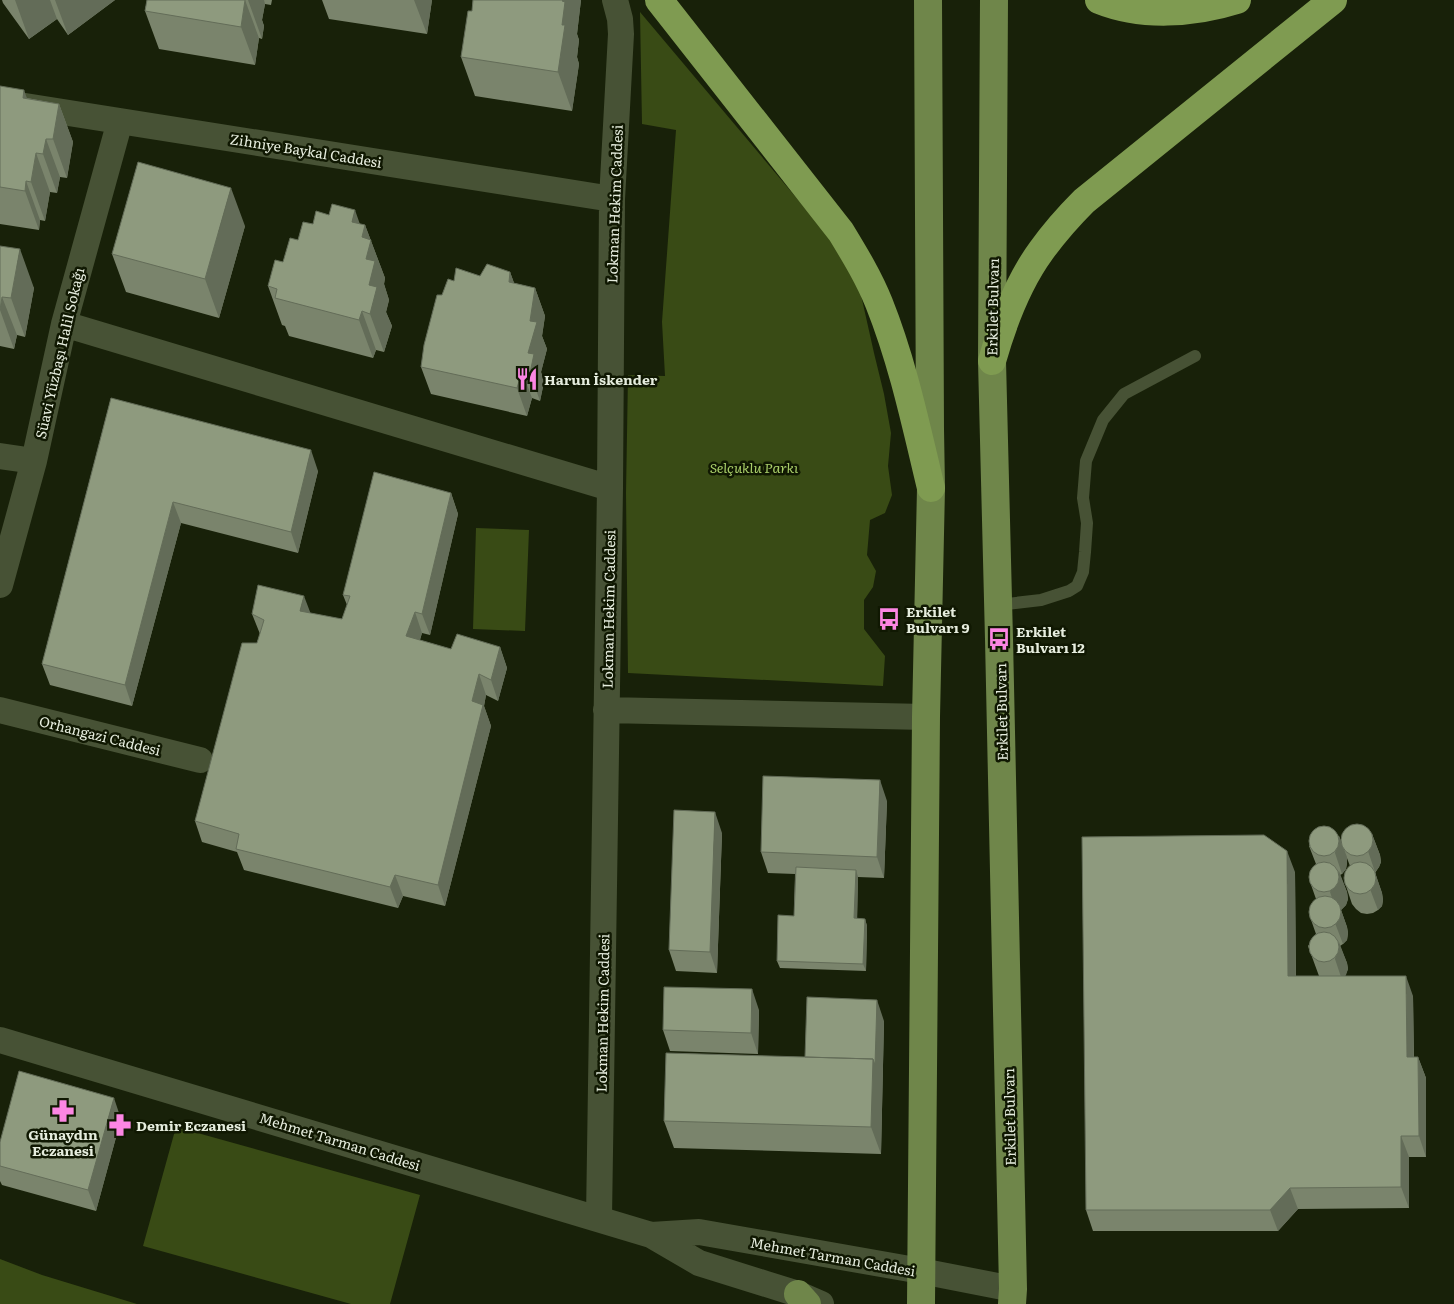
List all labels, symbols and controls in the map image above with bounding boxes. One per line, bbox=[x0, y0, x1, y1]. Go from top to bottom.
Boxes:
street label: Lokman Hekim Caddesi bbox=[601, 124, 627, 284]
street label: Zihniye Baykal Caddesi bbox=[229, 128, 384, 172]
street label: Erkilet Bulvarı bbox=[981, 258, 1003, 356]
street label: Süavi Yüzbaşı Halil Sokağı bbox=[30, 265, 89, 441]
restaurant icon: Harun İskender bbox=[514, 366, 540, 392]
place label: Harun İskender bbox=[544, 369, 658, 389]
park label: Selçuklu Parkı bbox=[710, 457, 799, 477]
street label: Lokman Hekim Caddesi bbox=[597, 529, 619, 688]
place label: Erkilet Bulvarı 9 bbox=[906, 601, 970, 637]
bus stop icon: Erkilet Bulvarı 9 bbox=[876, 606, 902, 632]
place label: Erkilet Bulvarı 12 bbox=[1016, 621, 1085, 657]
bus stop icon: Erkilet Bulvarı 12 bbox=[986, 626, 1012, 652]
street label: Erkilet Bulvarı bbox=[990, 663, 1012, 761]
street label: Orhangazi Caddesi bbox=[37, 710, 163, 760]
street label: Lokman Hekim Caddesi bbox=[591, 933, 613, 1092]
street label: Erkilet Bulvarı bbox=[998, 1068, 1020, 1166]
pharmacy icon: Günaydın Eczanesi bbox=[50, 1098, 76, 1124]
street label: Mehmet Tarman Caddesi bbox=[257, 1107, 423, 1175]
pharmacy icon: Demir Eczanesi bbox=[107, 1112, 133, 1138]
place label: Demir Eczanesi bbox=[136, 1115, 246, 1135]
place label: Günaydın Eczanesi bbox=[28, 1124, 98, 1160]
street label: Mehmet Tarman Caddesi bbox=[749, 1232, 917, 1280]

